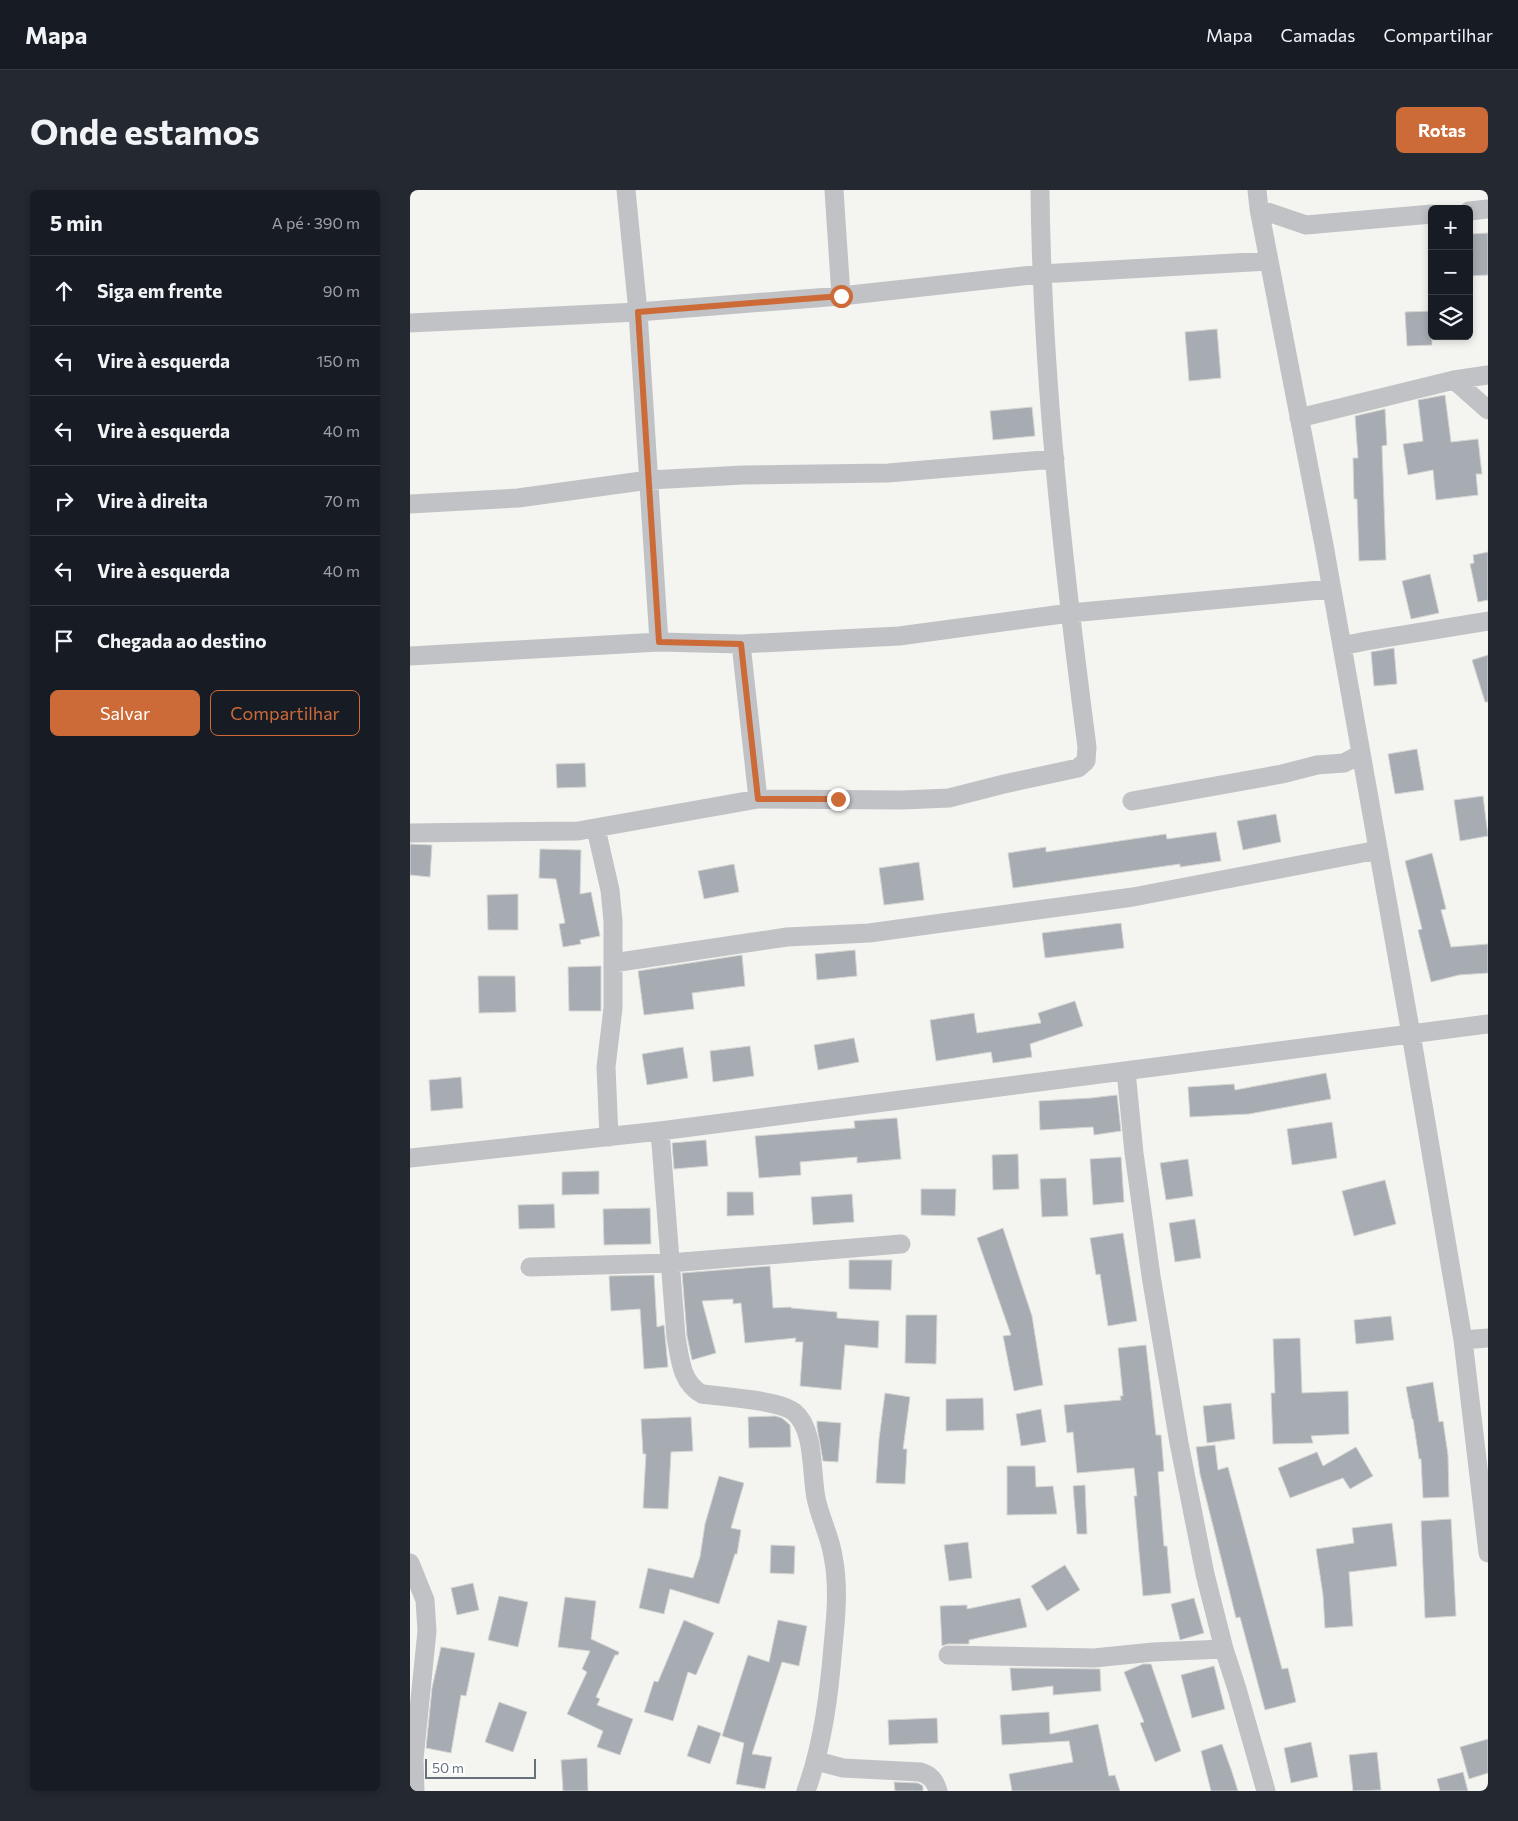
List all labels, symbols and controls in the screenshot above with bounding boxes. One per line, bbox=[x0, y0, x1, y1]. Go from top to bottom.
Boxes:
text: Mapa bbox=[25, 20, 87, 49]
text: Mapa bbox=[1206, 24, 1253, 46]
text: Camadas bbox=[1281, 24, 1355, 46]
text: Compartilhar bbox=[1383, 24, 1493, 46]
button: Rotas bbox=[1396, 107, 1488, 153]
text: Onde estamos bbox=[30, 109, 260, 152]
map controls bbox=[1428, 205, 1473, 340]
button: + bbox=[1428, 205, 1473, 250]
text: 5 min bbox=[50, 210, 103, 235]
text: A pé · 390 m bbox=[272, 213, 360, 232]
button: − bbox=[1428, 250, 1473, 295]
icon: ahead bbox=[50, 277, 78, 305]
text: Siga em frente bbox=[97, 279, 222, 302]
text: 90 m bbox=[323, 281, 360, 300]
route start bbox=[830, 285, 853, 308]
button: layers bbox=[1428, 295, 1473, 340]
icon: left bbox=[50, 347, 78, 375]
text: Vire à esquerda bbox=[97, 349, 230, 372]
text: 150 m bbox=[317, 351, 360, 370]
icon: left bbox=[50, 417, 78, 445]
text: Vire à esquerda bbox=[97, 419, 230, 442]
text: 40 m bbox=[323, 421, 360, 440]
icon: right bbox=[50, 487, 78, 515]
text: Vire à direita bbox=[97, 489, 208, 512]
text: 70 m bbox=[324, 491, 360, 510]
icon: left bbox=[50, 557, 78, 585]
text: Vire à esquerda bbox=[97, 559, 230, 582]
text: 40 m bbox=[323, 561, 360, 580]
icon: arrive bbox=[50, 627, 78, 655]
text: Chegada ao destino bbox=[97, 629, 267, 652]
button: Salvar bbox=[50, 690, 200, 736]
button: Compartilhar bbox=[210, 690, 360, 736]
route end bbox=[827, 788, 850, 811]
scale bar bbox=[425, 1756, 536, 1779]
text: 50 m bbox=[432, 1759, 464, 1776]

